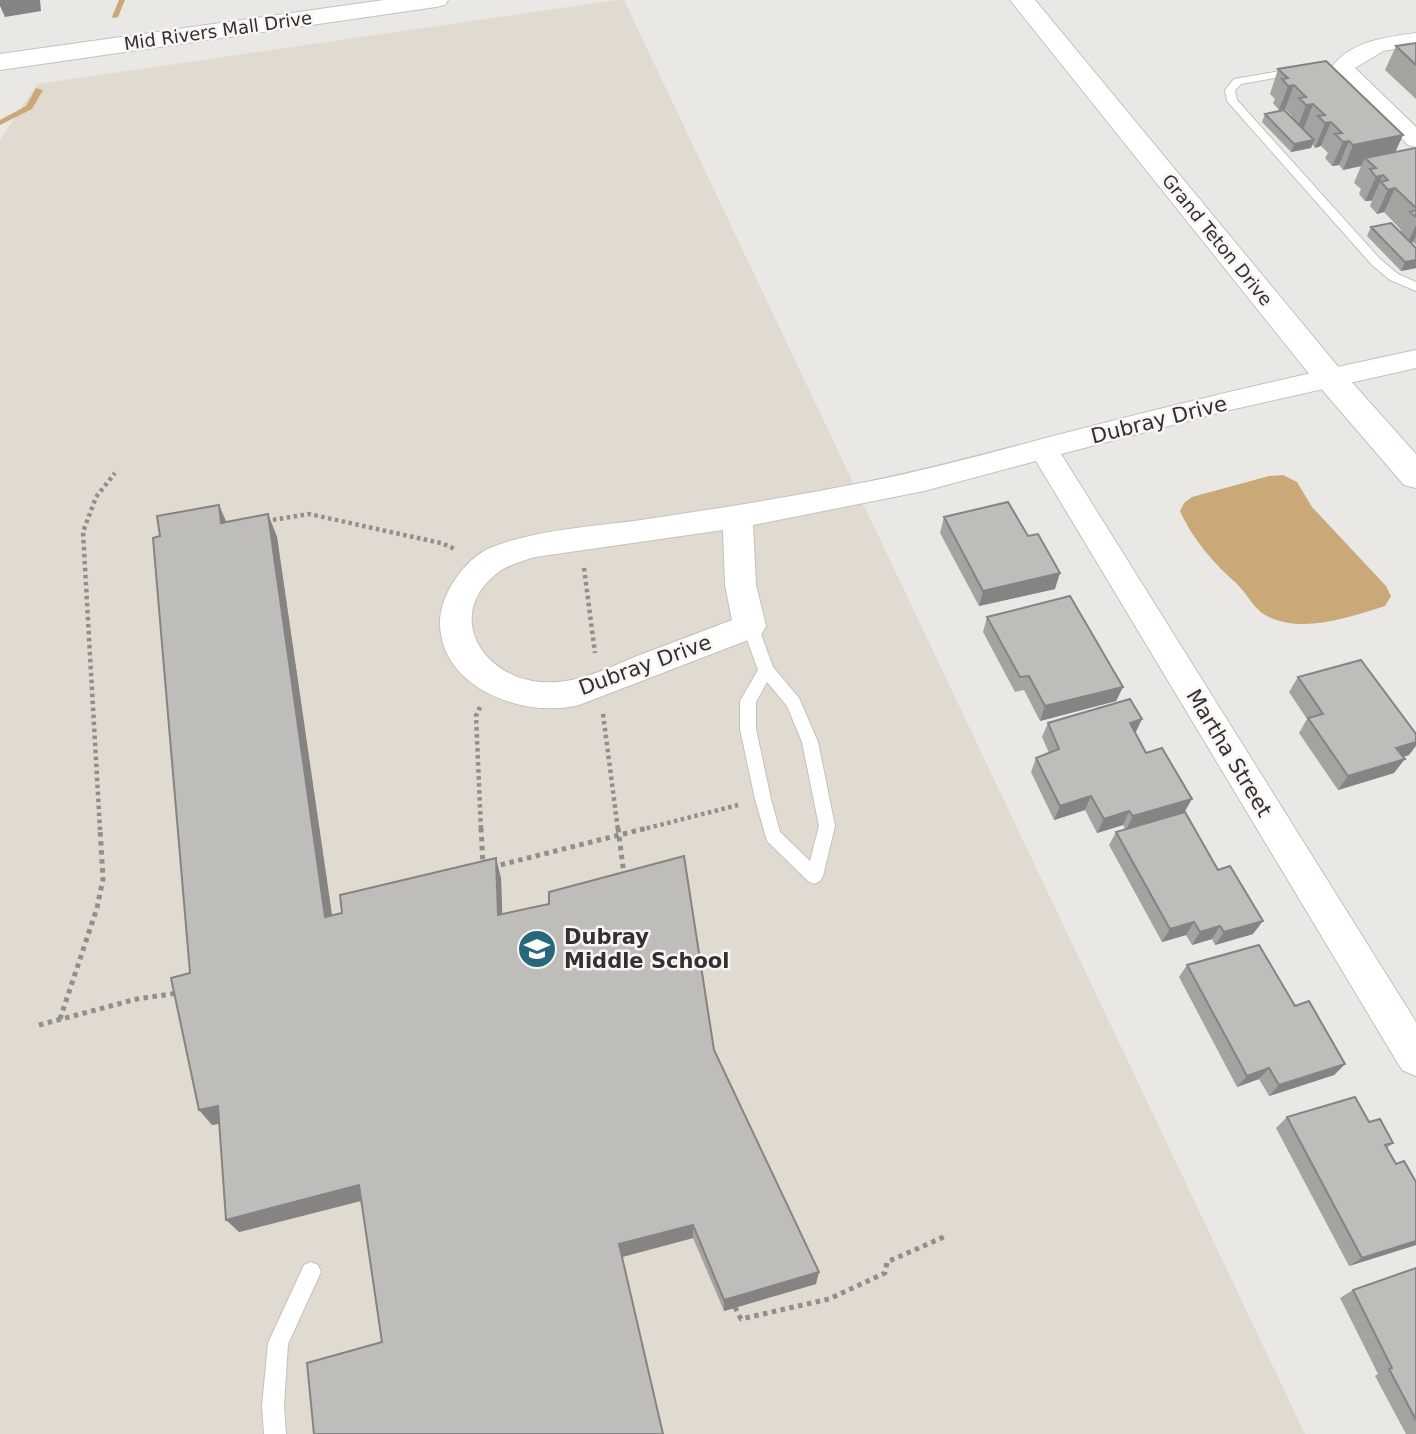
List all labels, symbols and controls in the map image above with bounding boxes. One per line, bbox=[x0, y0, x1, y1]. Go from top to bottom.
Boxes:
street label: Mid Rivers Mall Drive bbox=[123, 7, 313, 54]
street label: Grand Teton Drive bbox=[1158, 170, 1277, 310]
street label: Dubray Drive bbox=[1088, 391, 1230, 449]
street label: Dubray Drive bbox=[575, 630, 715, 700]
street label: Martha Street bbox=[1181, 685, 1277, 821]
place label: Dubray Middle School bbox=[564, 925, 730, 973]
school or university icon: Dubray Middle School bbox=[516, 928, 558, 970]

